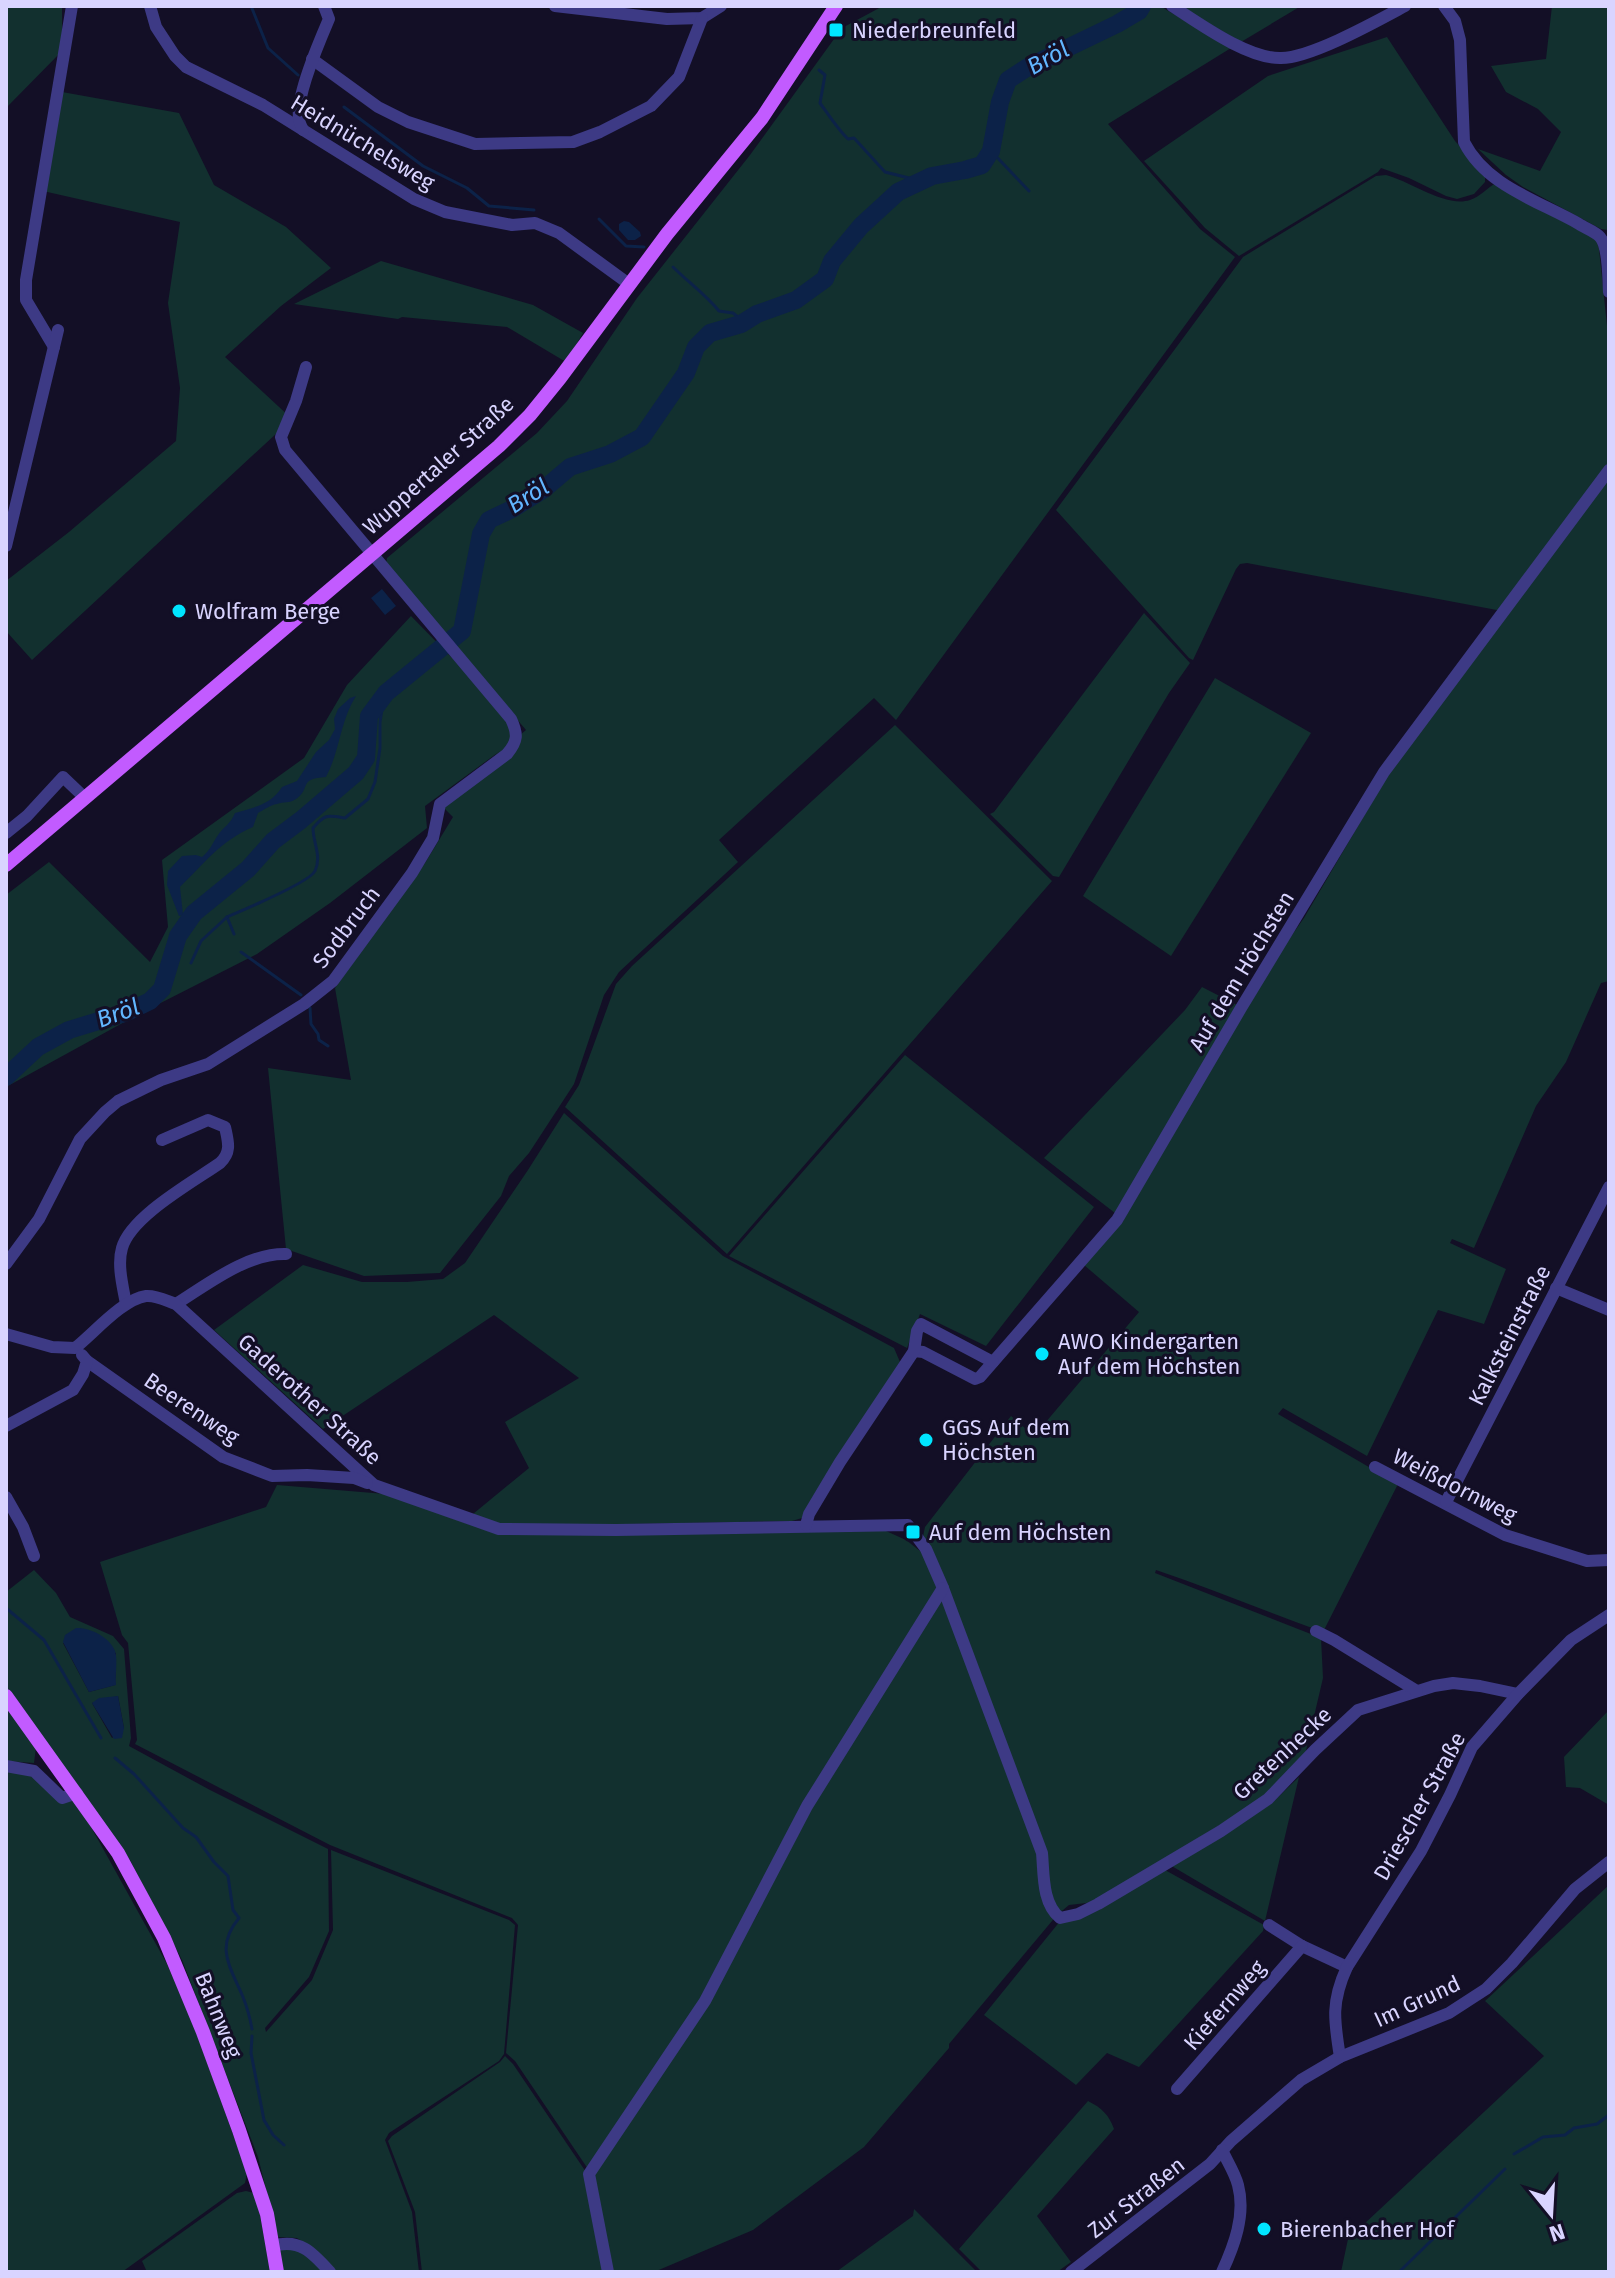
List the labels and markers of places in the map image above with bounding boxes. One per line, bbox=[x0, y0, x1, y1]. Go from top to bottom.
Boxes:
place label: Niederbreunfeld bbox=[852, 17, 1016, 44]
marker: Niederbreunfeld bbox=[827, 21, 845, 39]
place label: Wolfram Berge bbox=[195, 598, 341, 625]
marker: Wolfram Berge bbox=[170, 602, 188, 620]
place label: AWO Kindergarten Auf dem Höchsten bbox=[1058, 1328, 1240, 1380]
marker: AWO Kindergarten Auf dem Höchsten bbox=[1033, 1345, 1051, 1363]
place label: GGS Auf dem Höchsten bbox=[942, 1414, 1070, 1466]
marker: GGS Auf dem Höchsten bbox=[917, 1431, 935, 1449]
place label: Auf dem Höchsten bbox=[929, 1519, 1111, 1546]
marker: Auf dem Höchsten bbox=[904, 1523, 922, 1541]
place label: Bierenbacher Hof bbox=[1280, 2216, 1456, 2243]
marker: Bierenbacher Hof bbox=[1255, 2220, 1273, 2238]

